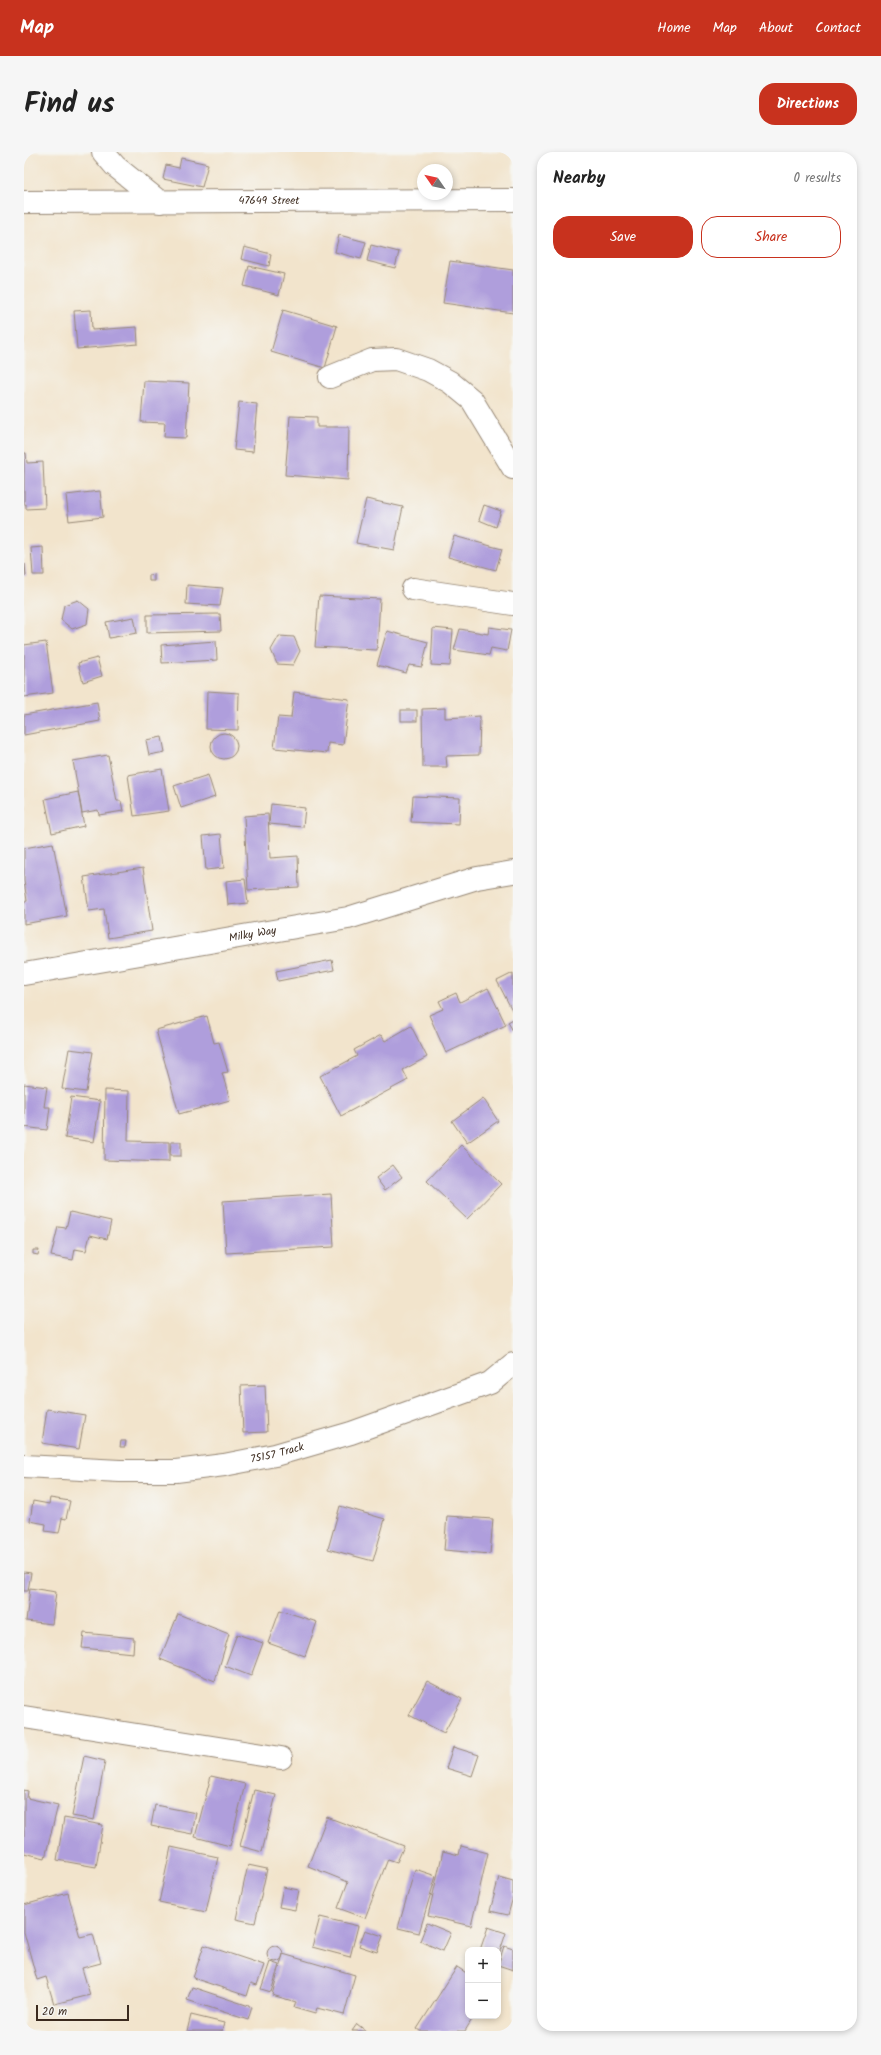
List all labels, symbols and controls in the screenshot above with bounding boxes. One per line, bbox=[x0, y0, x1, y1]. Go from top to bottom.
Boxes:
text: Map bbox=[20, 13, 54, 43]
text: Home bbox=[657, 17, 691, 39]
text: Map bbox=[713, 17, 737, 39]
text: About bbox=[759, 17, 793, 39]
text: Contact bbox=[815, 17, 861, 39]
text: Find us bbox=[24, 82, 115, 127]
button: Directions bbox=[759, 83, 857, 125]
north arrow bbox=[417, 164, 453, 200]
text: Nearby bbox=[553, 165, 605, 192]
text: 0 results bbox=[794, 168, 841, 189]
street label: 47649 Street bbox=[238, 192, 300, 210]
button: Save bbox=[553, 216, 693, 258]
button: Share bbox=[701, 216, 841, 258]
street label: Milky Way bbox=[228, 921, 278, 947]
street label: 75157 Track bbox=[249, 1438, 307, 1469]
map controls bbox=[465, 1947, 501, 2019]
button: + bbox=[465, 1947, 501, 1983]
button: − bbox=[465, 1983, 501, 2019]
scale bar bbox=[36, 2003, 129, 2022]
text: 20 m bbox=[42, 2003, 67, 2021]

